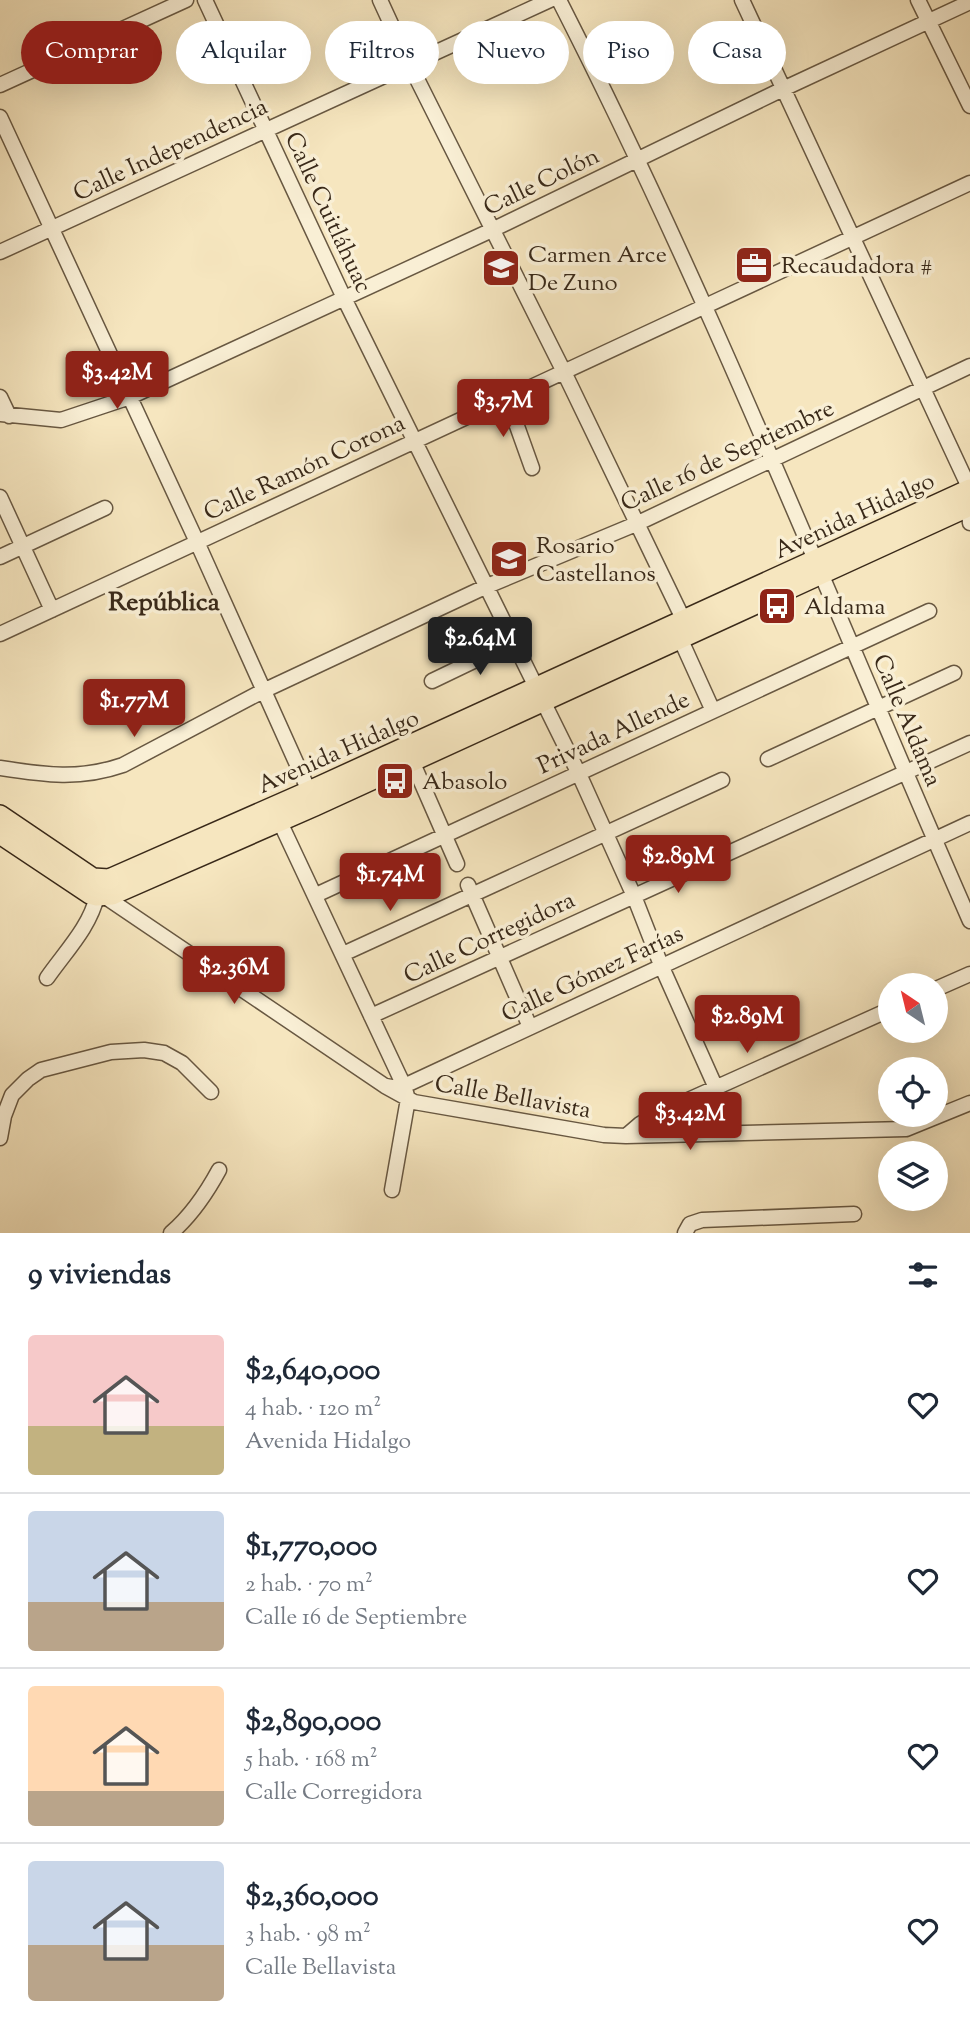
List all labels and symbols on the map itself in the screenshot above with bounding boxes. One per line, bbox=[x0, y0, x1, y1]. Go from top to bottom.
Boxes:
street label: Calle Independencia bbox=[68, 91, 274, 211]
street label: Calle Cuitláhuac bbox=[275, 127, 379, 299]
street label: Calle Colón bbox=[478, 140, 605, 225]
place label: Carmen Arce De Zuno bbox=[528, 239, 667, 301]
office icon: Recaudadora # bbox=[733, 244, 775, 286]
school or university icon: Carmen Arce De Zuno bbox=[480, 247, 522, 289]
place label: Recaudadora # bbox=[781, 250, 933, 284]
pin: $3.42M bbox=[60, 352, 174, 411]
pin: $3.7M bbox=[454, 380, 552, 439]
street label: Calle 16 de Septiembre bbox=[616, 392, 840, 521]
street label: Calle Ramón Corona bbox=[198, 407, 411, 531]
street label: Avenida Hidalgo bbox=[769, 465, 941, 569]
place label: Rosario Castellanos bbox=[536, 530, 656, 592]
school or university icon: Rosario Castellanos bbox=[488, 538, 530, 580]
district label: República bbox=[108, 585, 220, 622]
bus stop icon: Aldama bbox=[756, 585, 798, 627]
place label: Aldama bbox=[804, 591, 885, 625]
pin: $2.64M bbox=[423, 618, 537, 677]
street label: Calle Aldama bbox=[863, 649, 949, 792]
pin: $1.77M bbox=[77, 680, 191, 739]
street label: Privada Allende bbox=[532, 684, 695, 784]
street label: Avenida Hidalgo bbox=[253, 702, 425, 804]
bus stop icon: Abasolo bbox=[374, 760, 416, 802]
place label: Abasolo bbox=[422, 766, 507, 800]
pin: $2.89M bbox=[621, 836, 735, 895]
pin: $1.74M bbox=[333, 853, 447, 913]
street label: Calle Corregidora bbox=[399, 884, 581, 993]
street label: Calle Gómez Farías bbox=[496, 918, 689, 1032]
pin: $2.36M bbox=[177, 946, 291, 1006]
north arrow bbox=[878, 973, 948, 1043]
pin: $2.89M bbox=[690, 996, 804, 1055]
street label: Calle Bellavista bbox=[432, 1068, 593, 1128]
pin: $3.42M bbox=[633, 1092, 747, 1152]

